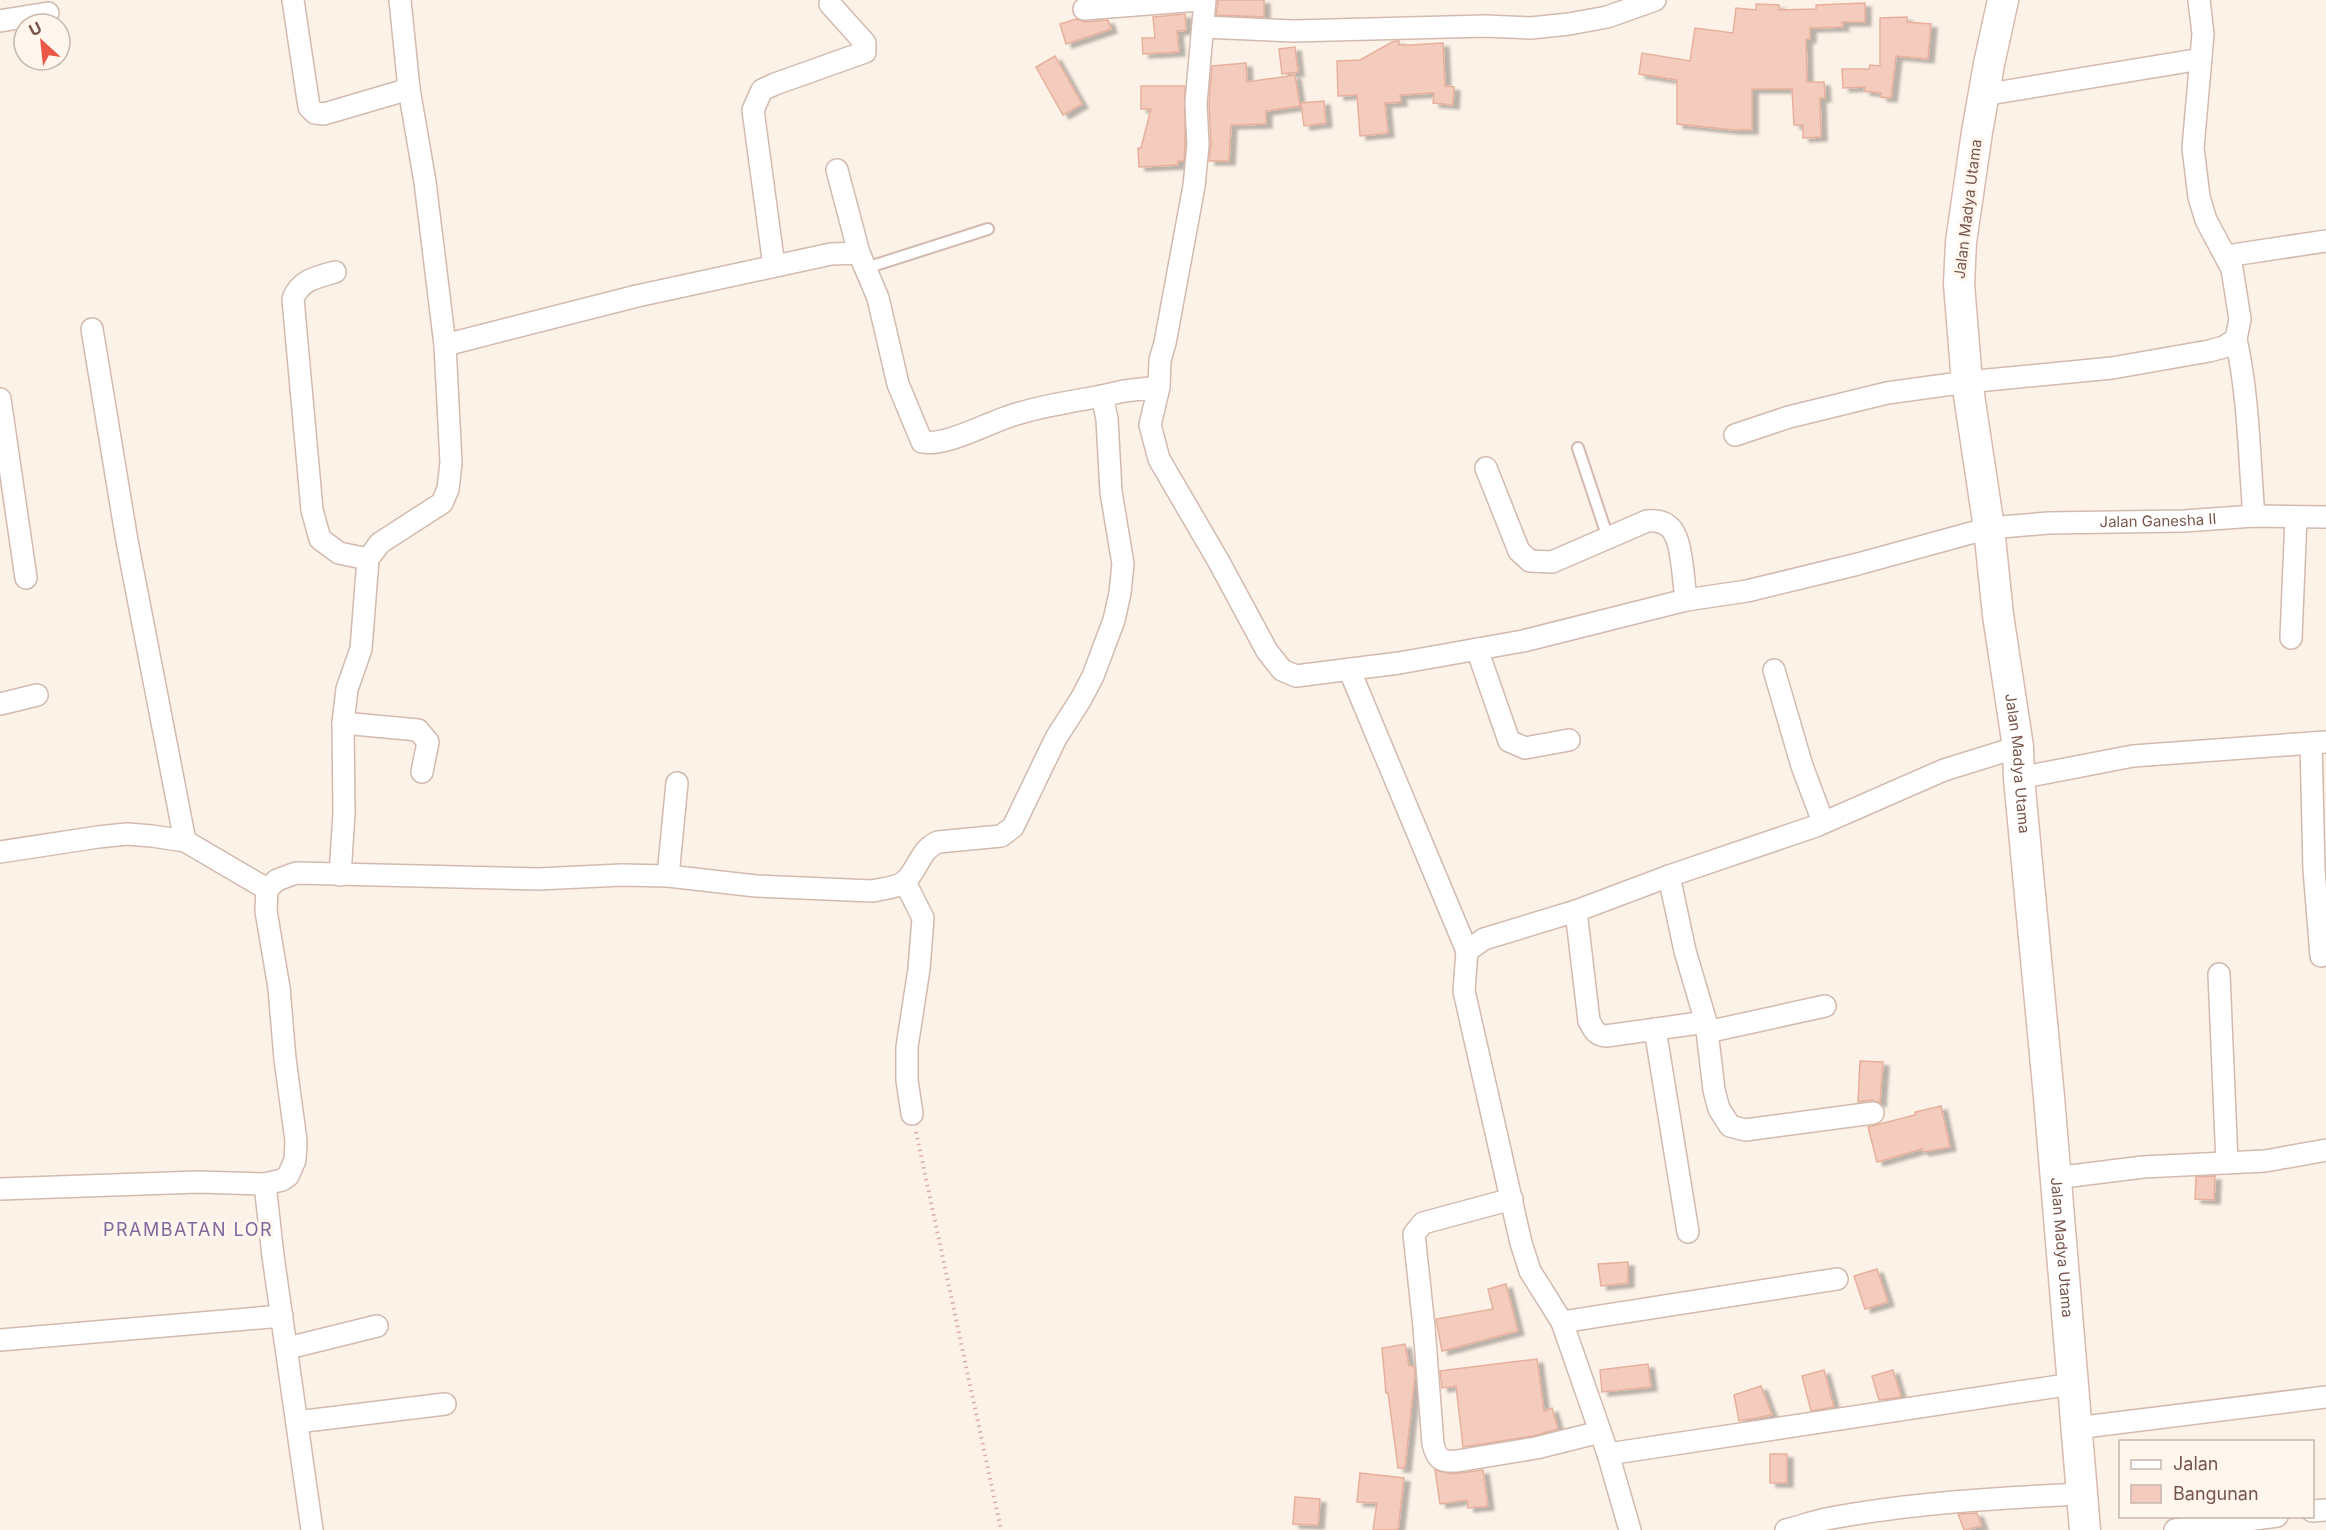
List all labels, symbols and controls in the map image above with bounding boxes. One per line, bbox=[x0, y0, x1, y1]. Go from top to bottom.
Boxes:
north arrow bbox=[12, 12, 72, 72]
text: U bbox=[25, 17, 45, 40]
street label: Jalan Madya Utama bbox=[1950, 138, 1985, 280]
street label: Jalan Ganesha II bbox=[2099, 509, 2217, 531]
street label: Jalan Madya Utama bbox=[2001, 692, 2034, 834]
street label: Jalan Madya Utama bbox=[2047, 1176, 2077, 1318]
district label: PRAMBATAN LOR bbox=[103, 1219, 273, 1240]
legend bbox=[2119, 1440, 2314, 1518]
text: Jalan bbox=[2173, 1453, 2218, 1474]
text: Bangunan bbox=[2173, 1483, 2259, 1504]

